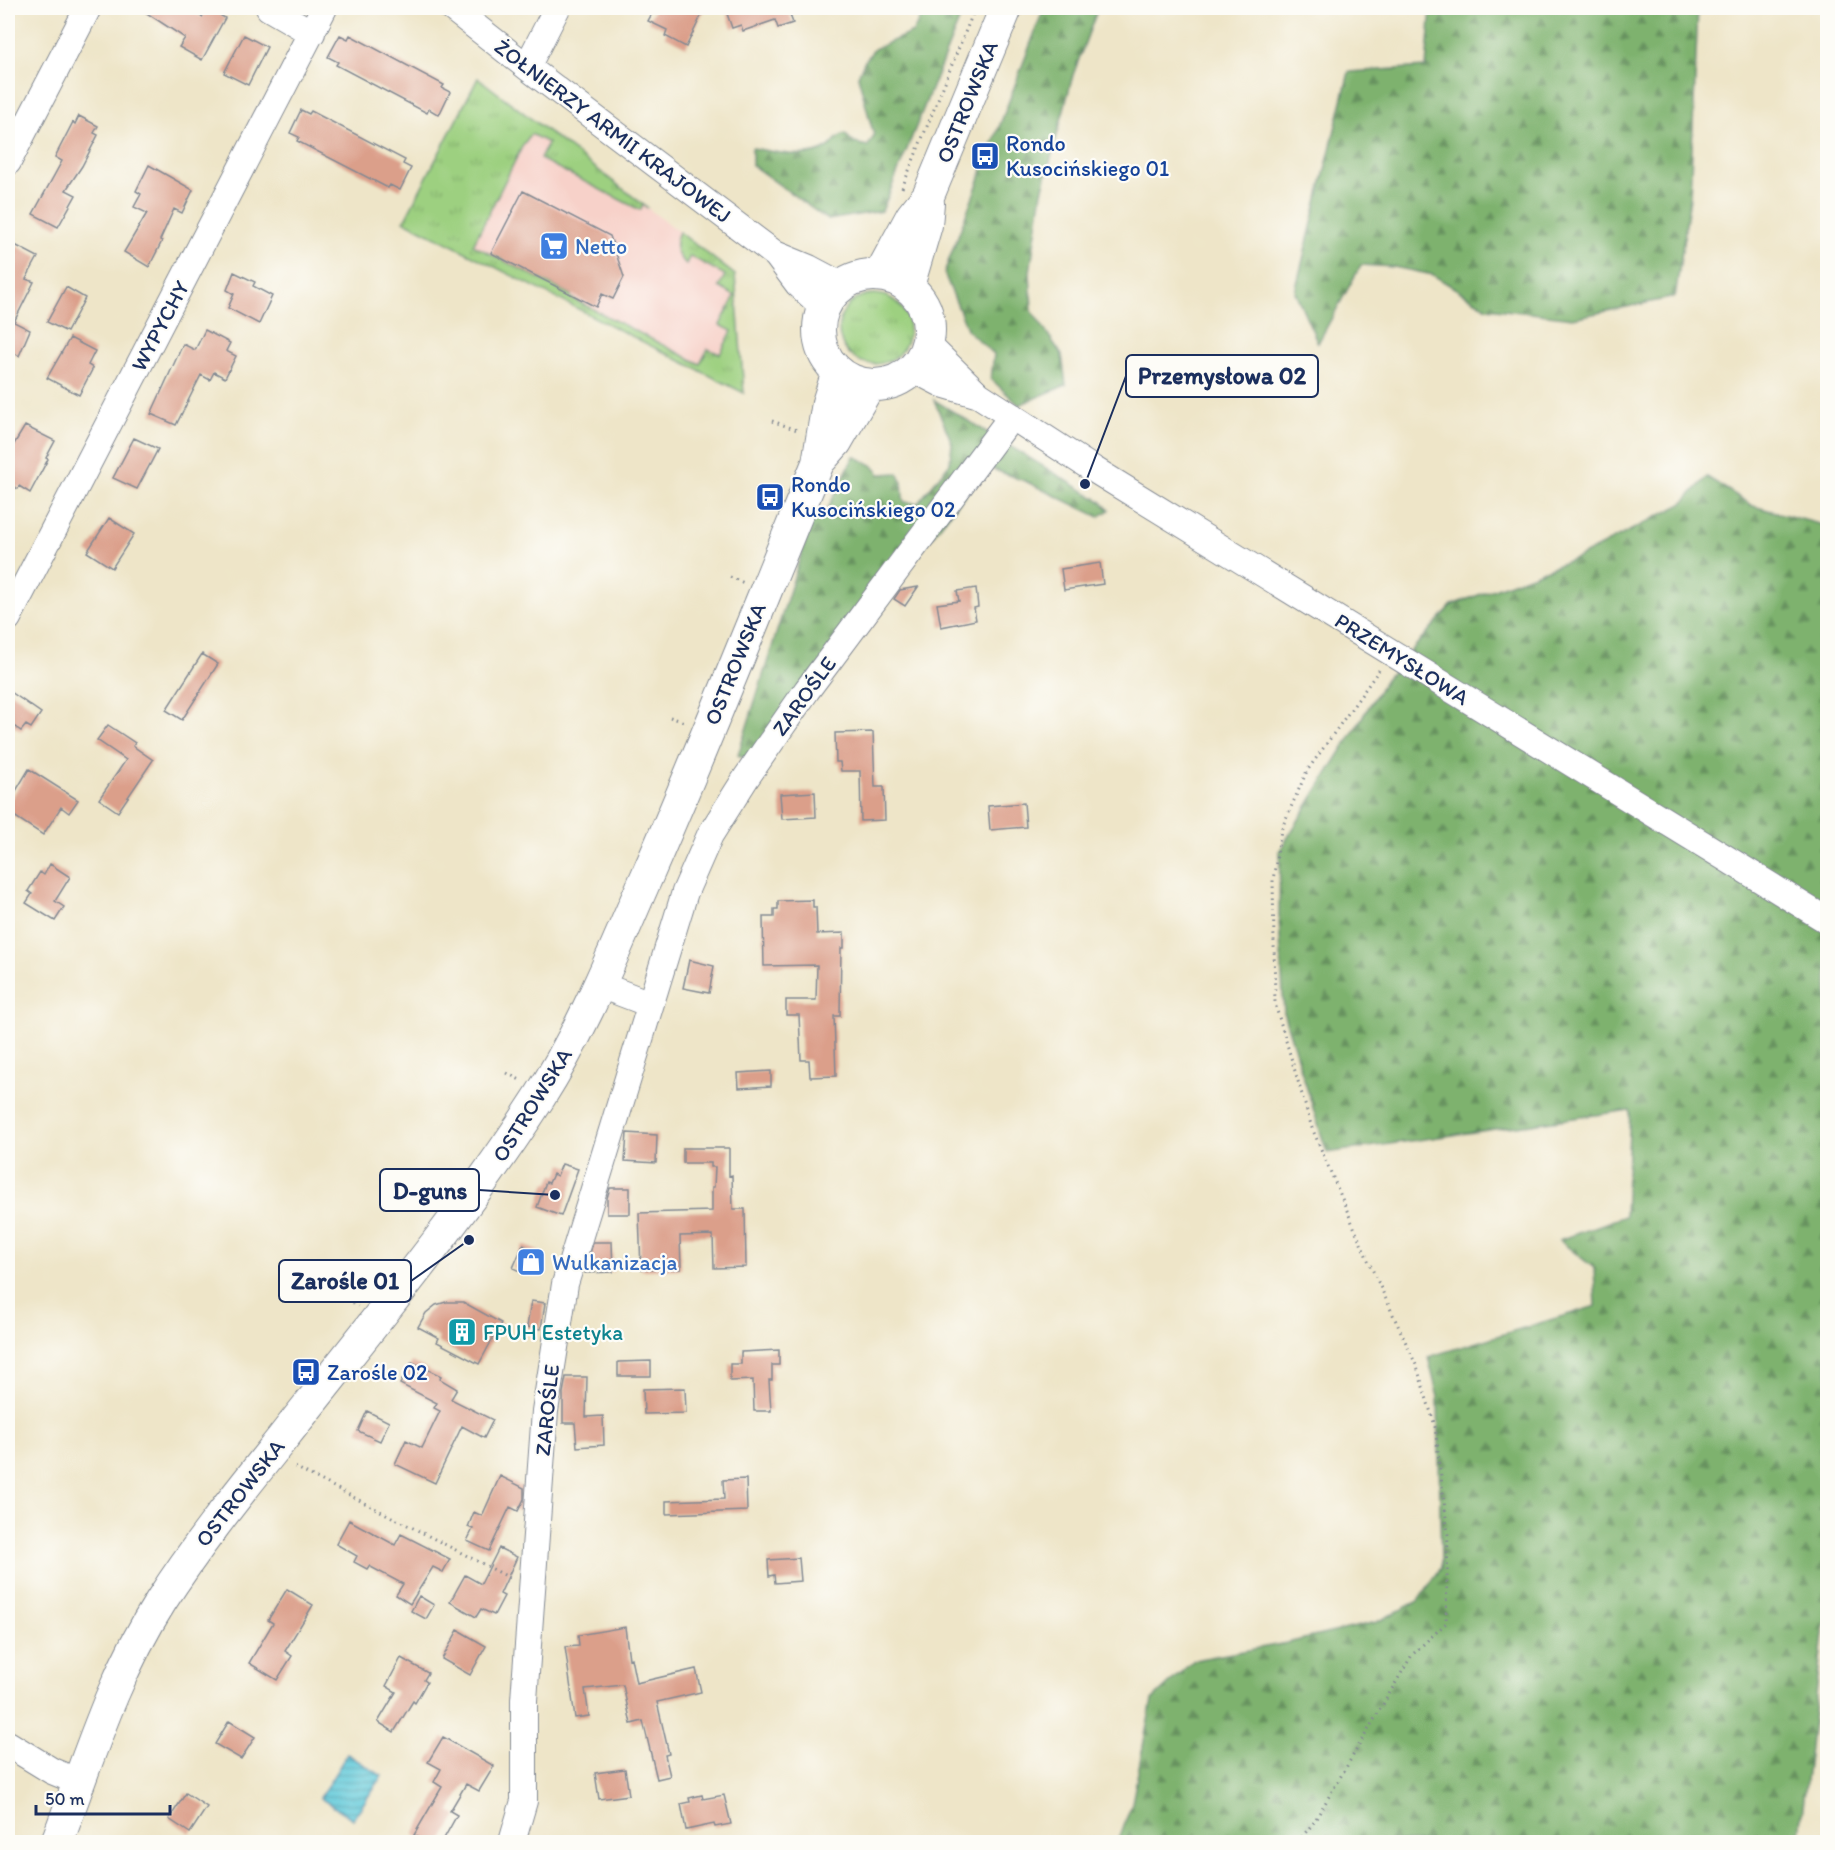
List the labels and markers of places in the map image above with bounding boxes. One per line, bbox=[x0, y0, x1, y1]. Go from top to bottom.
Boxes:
place label: Rondo Kusocińskiego 01 bbox=[1006, 130, 1169, 182]
bus stop icon: Rondo Kusocińskiego 01 bbox=[969, 140, 1001, 172]
supermarket icon: Netto bbox=[538, 230, 570, 262]
place label: Netto bbox=[575, 233, 627, 260]
callout: Przemysłowa 02 bbox=[1126, 355, 1318, 397]
place label: Rondo Kusocińskiego 02 bbox=[791, 471, 956, 523]
bus stop icon: Rondo Kusocińskiego 02 bbox=[754, 481, 786, 513]
callout: D-guns bbox=[380, 1169, 479, 1211]
shop icon: Wulkanizacja bbox=[515, 1246, 547, 1278]
place label: Wulkanizacja bbox=[552, 1249, 677, 1276]
callout: Zarośle 01 bbox=[279, 1260, 411, 1302]
building icon: FPUH Estetyka bbox=[446, 1316, 478, 1348]
place label: FPUH Estetyka bbox=[483, 1319, 623, 1346]
bus stop icon: Zarośle 02 bbox=[290, 1356, 322, 1388]
place label: Zarośle 02 bbox=[327, 1359, 428, 1386]

